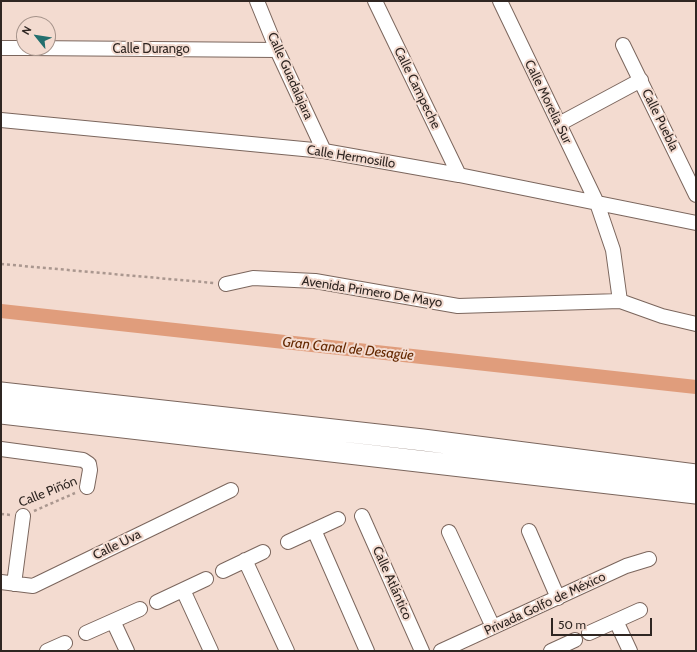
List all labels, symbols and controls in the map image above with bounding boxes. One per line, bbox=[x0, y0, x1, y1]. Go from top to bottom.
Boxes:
north arrow bbox=[16, 16, 56, 56]
text: N bbox=[18, 24, 34, 37]
street label: Calle Guadalajara bbox=[264, 30, 316, 122]
street label: Calle Durango bbox=[112, 41, 190, 57]
street label: Calle Campeche bbox=[390, 45, 444, 131]
street label: Calle Morelia Sur bbox=[521, 57, 575, 147]
street label: Calle Puebla bbox=[638, 86, 682, 154]
street label: Calle Hermosillo bbox=[306, 142, 396, 172]
street label: Avenida Primero De Mayo bbox=[301, 273, 443, 311]
water label: Gran Canal de Desagüe bbox=[282, 334, 414, 364]
street label: Calle Piñón bbox=[16, 473, 80, 511]
street label: Calle Uva bbox=[90, 527, 144, 563]
street label: Calle Atlántico bbox=[369, 544, 415, 622]
street label: Privada Golfo de México bbox=[482, 569, 608, 639]
scale bar bbox=[553, 610, 654, 636]
text: 50 m bbox=[558, 617, 586, 632]

